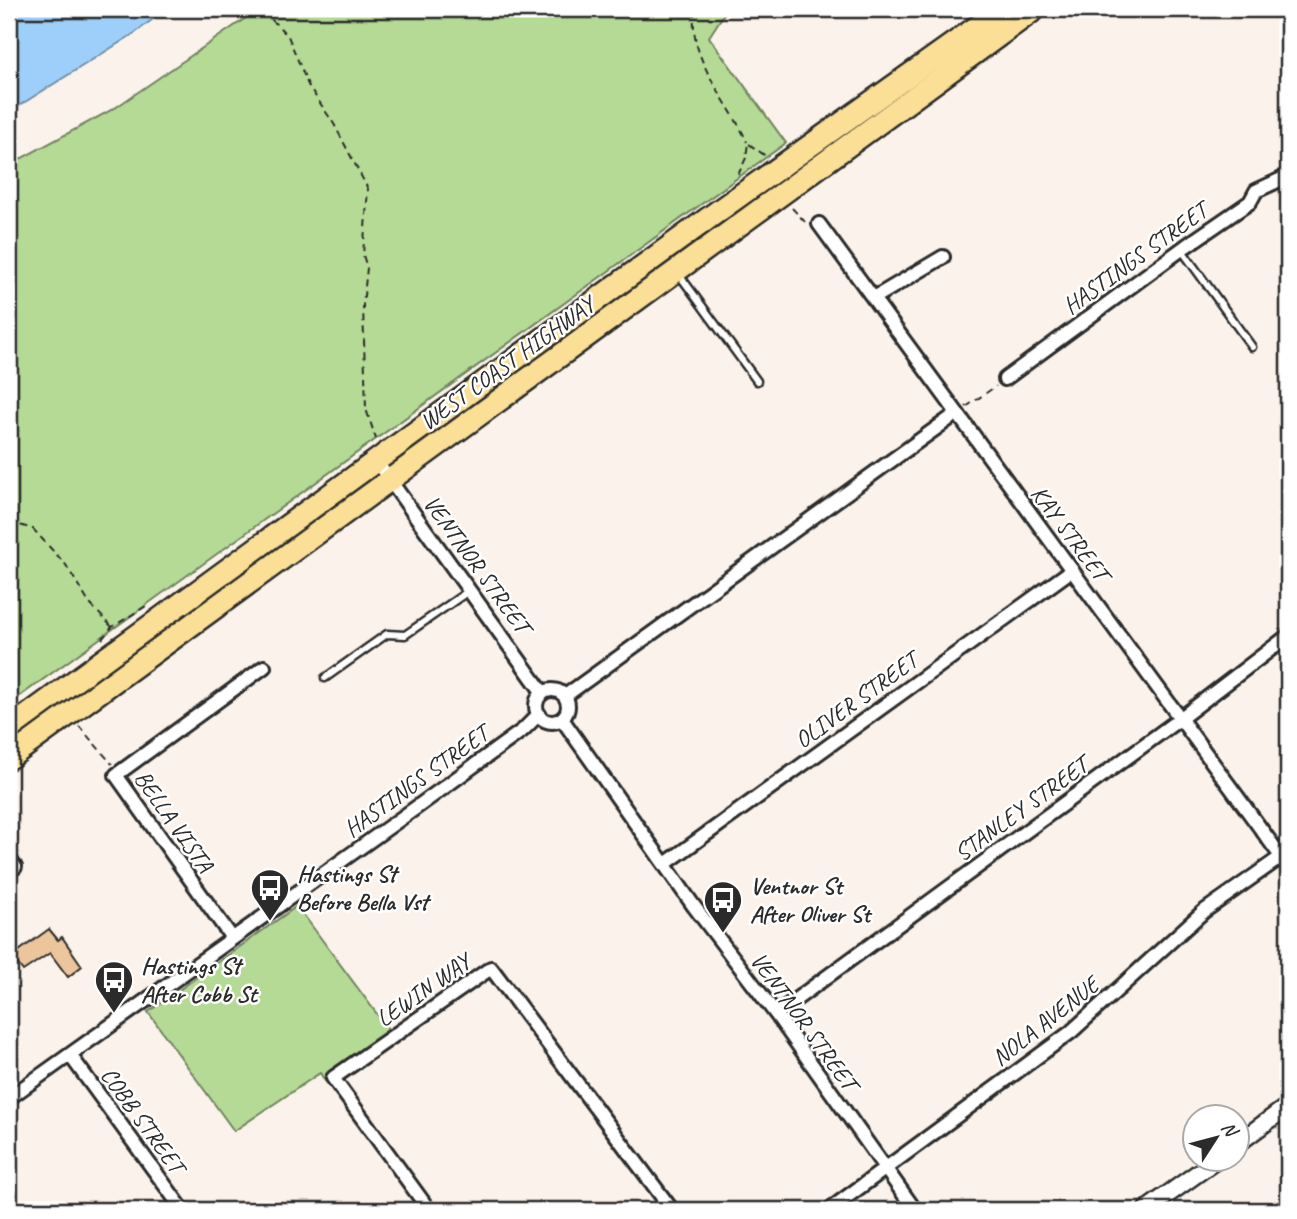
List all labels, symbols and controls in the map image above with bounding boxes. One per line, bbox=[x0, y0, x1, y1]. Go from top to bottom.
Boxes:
street label: HASTINGS STREET bbox=[1057, 192, 1217, 321]
street label: WEST COAST HIGHWAY bbox=[414, 287, 603, 436]
street label: KAY STREET bbox=[1024, 479, 1119, 591]
street label: VENTNOR STREET bbox=[417, 489, 541, 644]
street label: OLIVER STREET bbox=[789, 642, 927, 755]
street label: HASTINGS STREET bbox=[338, 715, 498, 844]
street label: STANLEY STREET bbox=[948, 747, 1099, 868]
street label: BELLA VISTA bbox=[128, 764, 221, 879]
place label: Hastings St Before Bella Vst bbox=[297, 859, 432, 917]
bus stop icon: Hastings St Before Bella Vst bbox=[249, 867, 291, 922]
place label: Ventnor St After Oliver St bbox=[750, 871, 873, 929]
bus stop icon: Ventnor St After Oliver St bbox=[702, 879, 744, 934]
street label: LEWIN WAY bbox=[370, 945, 479, 1033]
street label: VENTNOR STREET bbox=[744, 946, 868, 1101]
place label: Hastings St After Cobb St bbox=[141, 951, 260, 1009]
bus stop icon: Hastings St After Cobb St bbox=[93, 959, 135, 1014]
street label: NOLA AVENUE bbox=[985, 968, 1107, 1072]
street label: COBB STREET bbox=[94, 1061, 195, 1183]
north arrow bbox=[1182, 1104, 1252, 1174]
text: N bbox=[1216, 1117, 1244, 1143]

